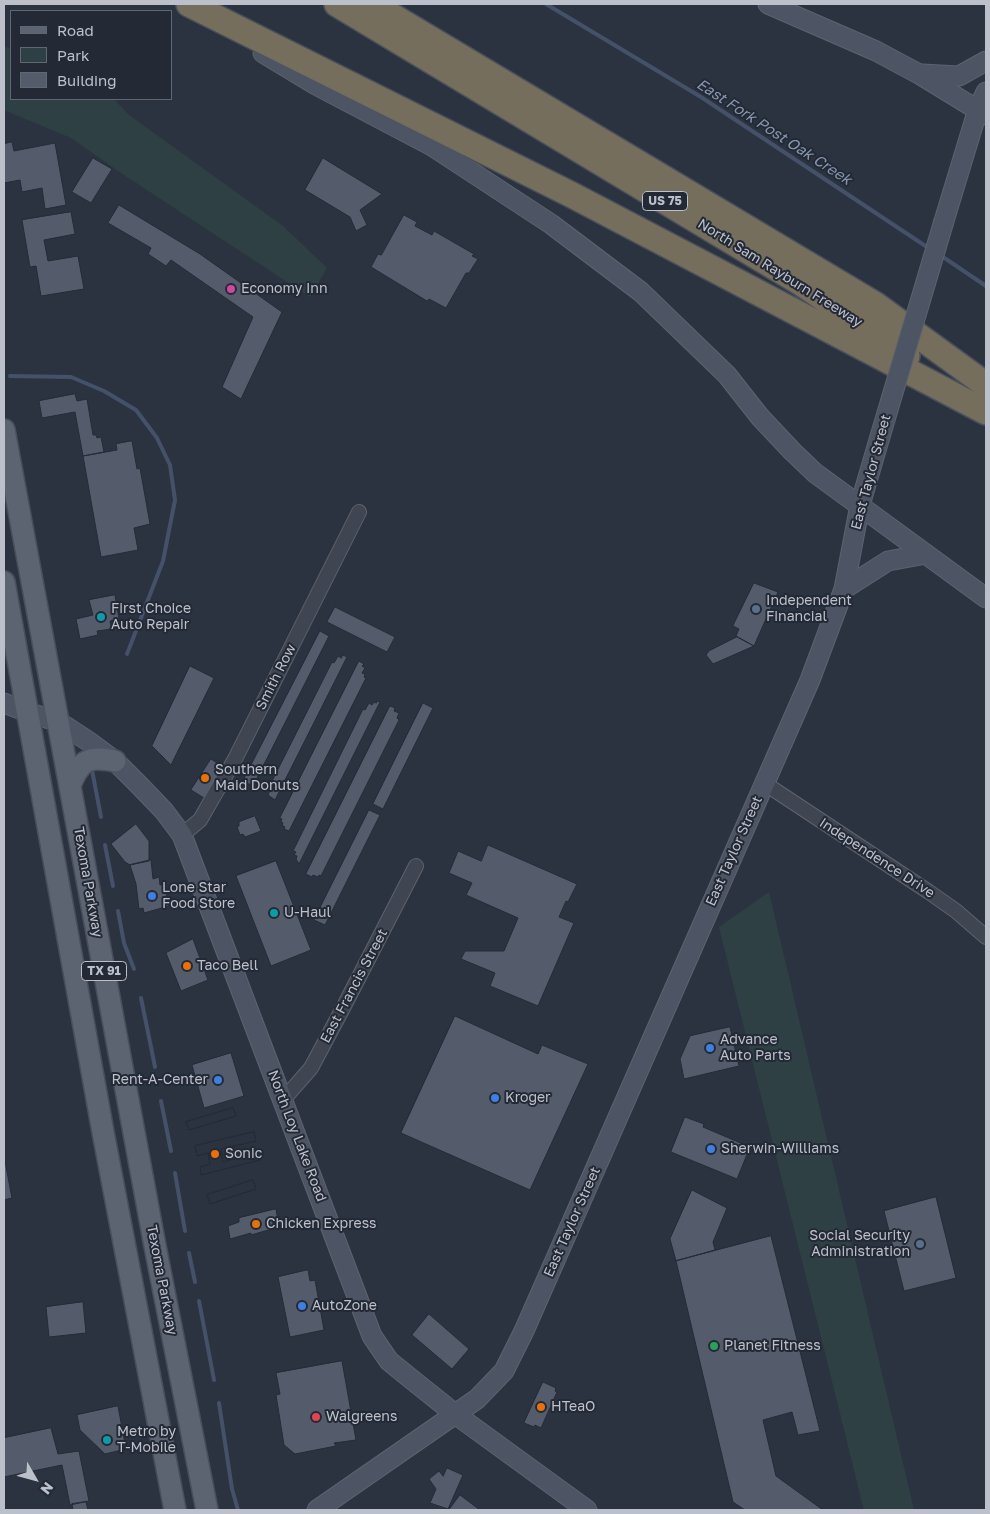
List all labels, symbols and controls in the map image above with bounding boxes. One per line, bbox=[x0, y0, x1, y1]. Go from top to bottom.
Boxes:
legend bbox=[10, 10, 172, 100]
text: Road bbox=[57, 21, 94, 39]
text: Park bbox=[57, 46, 89, 64]
text: Building bbox=[57, 71, 117, 89]
water label: East Fork Post Oak Creek bbox=[693, 75, 855, 189]
road number: US 75 bbox=[642, 192, 688, 210]
street label: North Sam Rayburn Freeway bbox=[695, 215, 865, 331]
place label: Economy Inn bbox=[241, 281, 328, 297]
marker: Economy Inn bbox=[225, 283, 237, 295]
street label: East Taylor Street bbox=[848, 412, 894, 532]
place label: Independent Financial bbox=[766, 593, 852, 626]
place label: First Choice Auto Repair bbox=[111, 601, 191, 634]
marker: Independent Financial bbox=[750, 603, 762, 615]
marker: First Choice Auto Repair bbox=[95, 611, 107, 623]
street label: Smith Row bbox=[252, 641, 300, 713]
place label: Southern Maid Donuts bbox=[215, 762, 299, 794]
marker: Southern Maid Donuts bbox=[199, 772, 211, 784]
street label: East Taylor Street bbox=[702, 793, 766, 909]
street label: Independence Drive bbox=[816, 814, 938, 902]
street label: Texoma Parkway bbox=[70, 825, 106, 939]
place label: Lone Star Food Store bbox=[162, 880, 235, 912]
marker: Lone Star Food Store bbox=[146, 890, 158, 902]
place label: U-Haul bbox=[284, 905, 331, 921]
marker: U-Haul bbox=[268, 907, 280, 919]
street label: East Francis Street bbox=[317, 926, 391, 1046]
place label: Taco Bell bbox=[197, 958, 258, 974]
marker: Taco Bell bbox=[181, 960, 193, 972]
road number: TX 91 bbox=[82, 961, 126, 980]
place label: Advance Auto Parts bbox=[720, 1032, 791, 1064]
marker: Advance Auto Parts bbox=[704, 1042, 716, 1054]
street label: North Loy Lake Road bbox=[264, 1068, 330, 1204]
place label: Rent-A-Center bbox=[111, 1072, 208, 1088]
marker: Rent-A-Center bbox=[212, 1074, 224, 1086]
place label: Kroger bbox=[505, 1090, 551, 1106]
marker: Kroger bbox=[489, 1092, 501, 1104]
place label: Sherwin-Williams bbox=[721, 1141, 839, 1157]
marker: Sherwin-Williams bbox=[705, 1143, 717, 1155]
place label: Sonic bbox=[225, 1146, 262, 1162]
marker: Sonic bbox=[209, 1148, 221, 1160]
street label: East Taylor Street bbox=[540, 1164, 604, 1280]
place label: Chicken Express bbox=[266, 1216, 377, 1232]
marker: Chicken Express bbox=[250, 1218, 262, 1230]
street label: Texoma Parkway bbox=[143, 1223, 181, 1337]
place label: Social Security Administration bbox=[809, 1228, 910, 1260]
marker: Social Security Administration bbox=[914, 1238, 926, 1250]
place label: AutoZone bbox=[312, 1298, 377, 1314]
marker: AutoZone bbox=[296, 1300, 308, 1312]
place label: Planet Fitness bbox=[724, 1338, 821, 1354]
marker: Planet Fitness bbox=[708, 1340, 720, 1352]
place label: HTeaO bbox=[551, 1399, 595, 1415]
marker: HTeaO bbox=[535, 1401, 547, 1413]
place label: Walgreens bbox=[326, 1409, 397, 1425]
marker: Walgreens bbox=[310, 1411, 322, 1423]
place label: Metro by T-Mobile bbox=[117, 1424, 176, 1456]
marker: Metro by T-Mobile bbox=[101, 1434, 113, 1446]
north arrow bbox=[10, 1454, 60, 1504]
text: N bbox=[37, 1479, 57, 1498]

